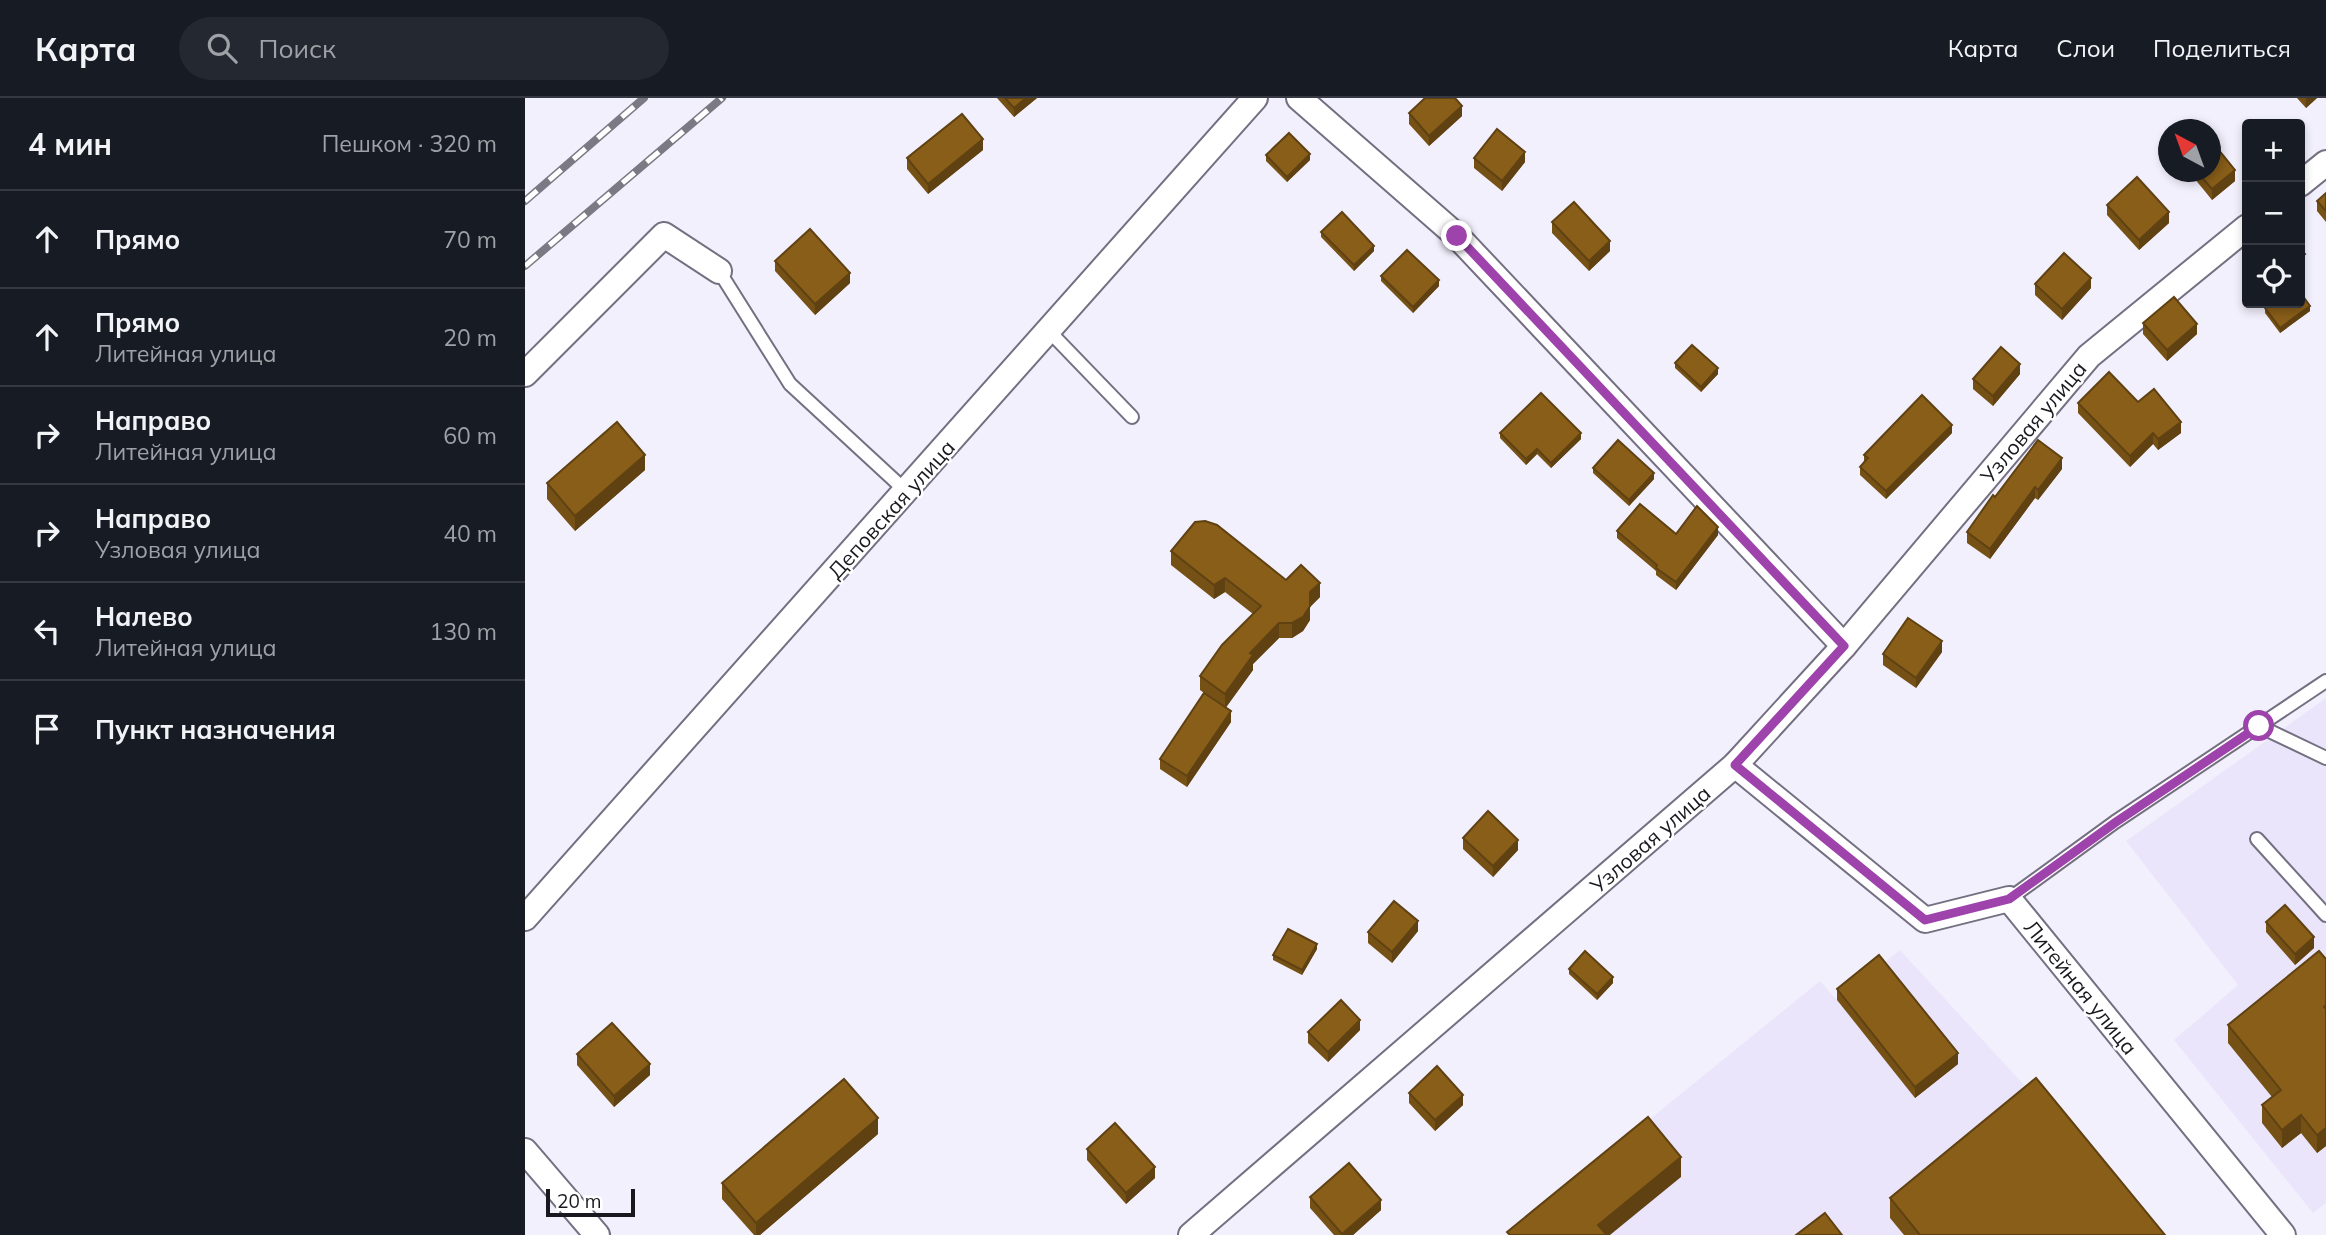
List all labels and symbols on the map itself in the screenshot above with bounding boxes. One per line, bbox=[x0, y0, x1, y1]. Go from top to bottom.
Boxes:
north arrow bbox=[2158, 119, 2221, 182]
route end bbox=[1441, 220, 1472, 251]
street label: Узловая улица bbox=[1974, 356, 2092, 489]
street label: Деповская улица bbox=[822, 434, 960, 584]
route start bbox=[2243, 710, 2274, 741]
street label: Узловая улица bbox=[1584, 780, 1716, 899]
street label: Литейная улица bbox=[2019, 914, 2143, 1060]
scale bar bbox=[546, 1186, 635, 1218]

